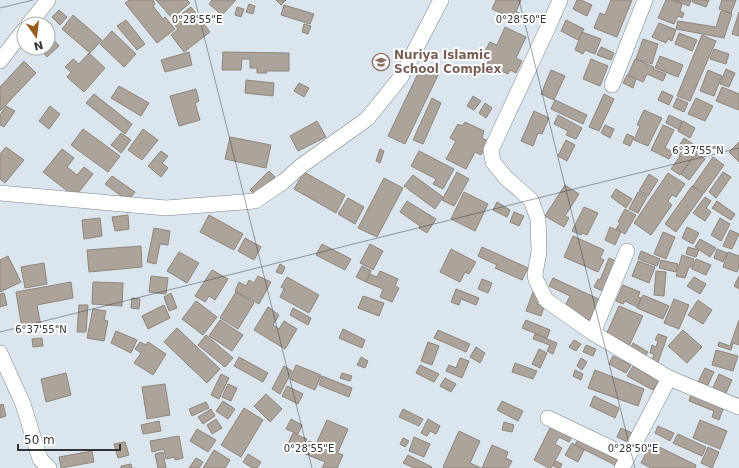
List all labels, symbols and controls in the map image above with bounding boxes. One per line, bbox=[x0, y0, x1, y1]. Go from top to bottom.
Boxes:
text: 0°28'55"E bbox=[172, 14, 222, 25]
text: 0°28'50"E bbox=[496, 14, 546, 25]
north arrow bbox=[16, 16, 56, 56]
text: N bbox=[32, 38, 44, 53]
place label: Nuriya Islamic School Complex bbox=[394, 48, 501, 76]
school or university icon: Nuriya Islamic School Complex bbox=[371, 52, 391, 72]
text: 6°37'55"N bbox=[672, 145, 724, 156]
text: 6°37'55"N bbox=[15, 324, 67, 335]
scale bar bbox=[18, 426, 120, 452]
text: 50 m bbox=[24, 433, 55, 447]
text: 0°28'55"E bbox=[284, 443, 334, 454]
text: 0°28'50"E bbox=[608, 443, 658, 454]

